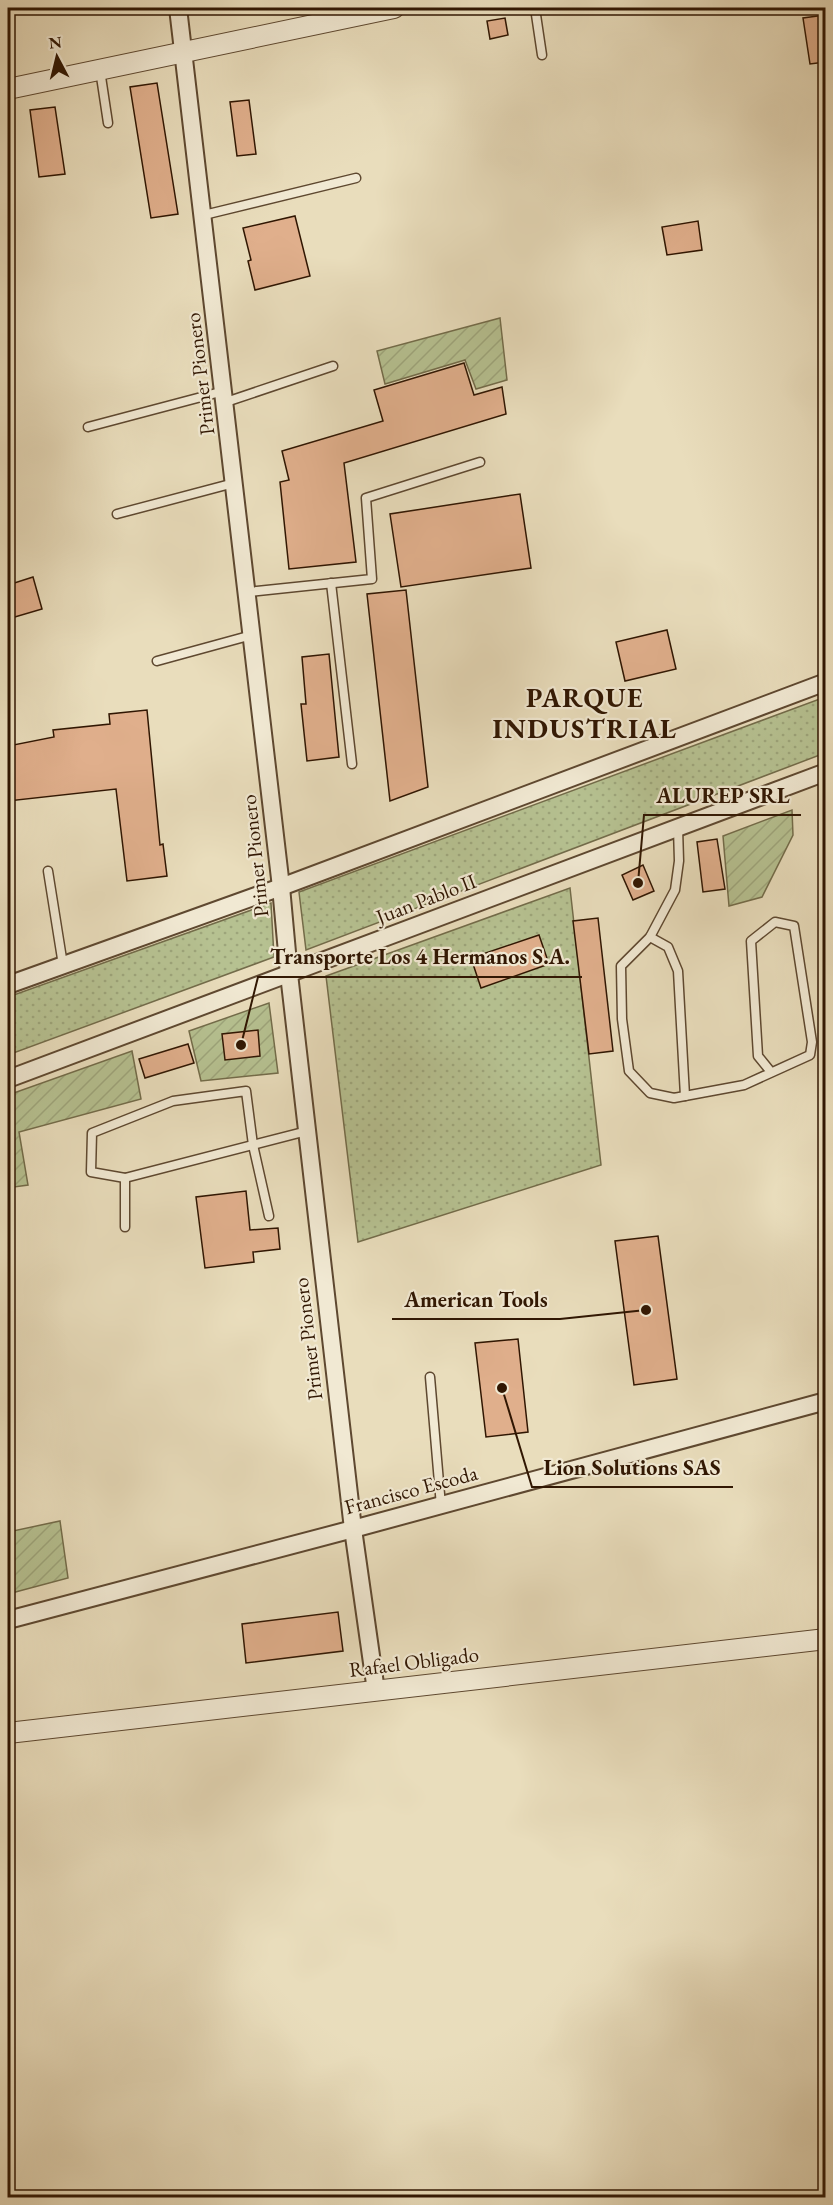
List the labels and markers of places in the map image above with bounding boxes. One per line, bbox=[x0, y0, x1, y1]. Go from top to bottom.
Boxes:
callout: ALUREP SRL bbox=[644, 775, 801, 815]
callout: Transporte Los 4 Hermanos S.A. bbox=[258, 937, 582, 977]
callout: American Tools bbox=[392, 1279, 560, 1319]
callout: Lion Solutions SAS bbox=[532, 1447, 733, 1487]

